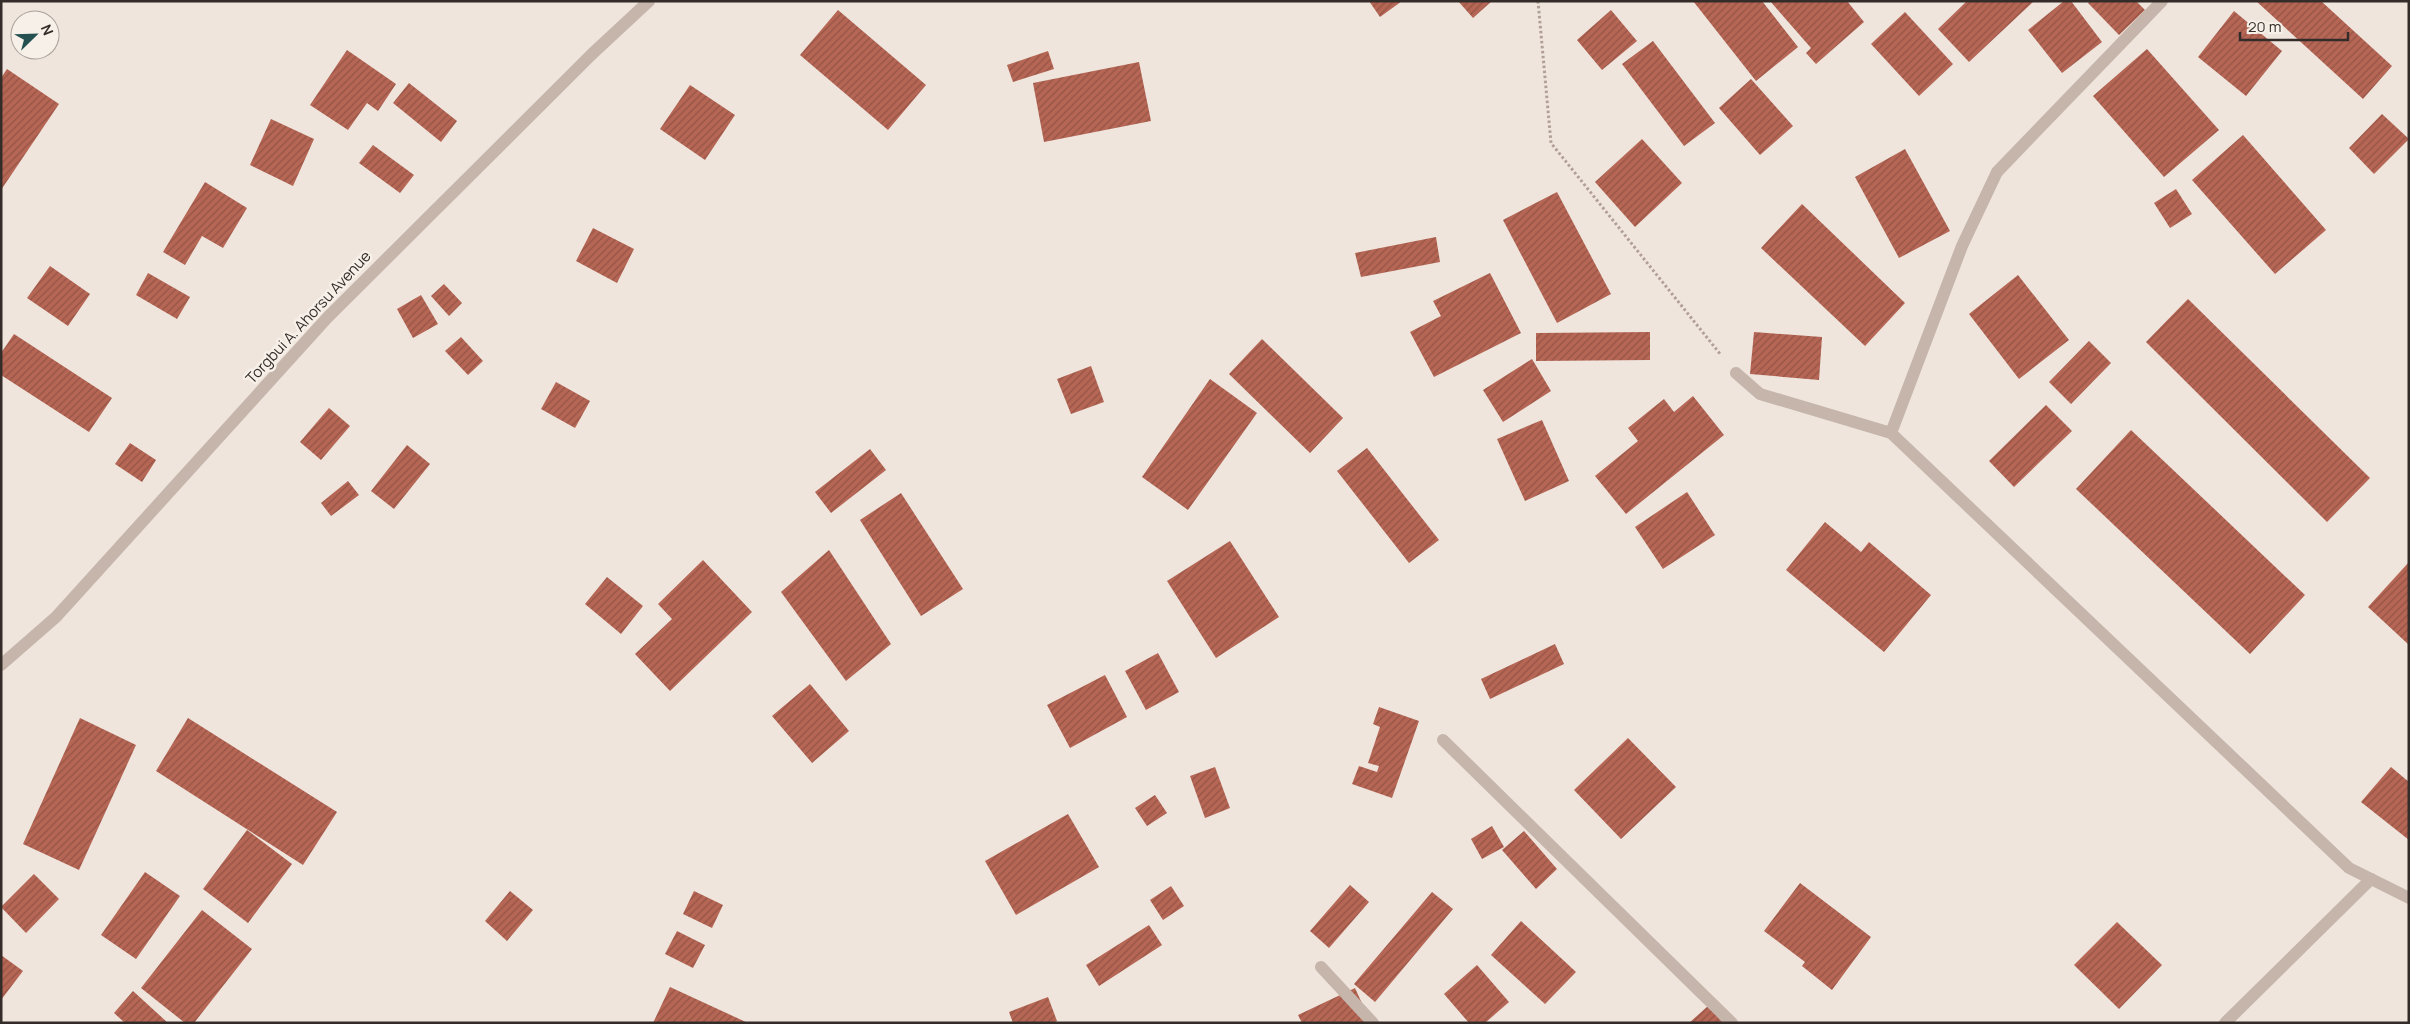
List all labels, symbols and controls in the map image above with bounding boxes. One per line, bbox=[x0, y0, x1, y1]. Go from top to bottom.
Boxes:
north arrow bbox=[10, 10, 60, 60]
scale bar bbox=[2240, 10, 2348, 42]
text: 20 m bbox=[2248, 16, 2281, 37]
text: N bbox=[37, 21, 58, 38]
street label: Torgbui A. Ahorsu Avenue bbox=[241, 246, 375, 388]

